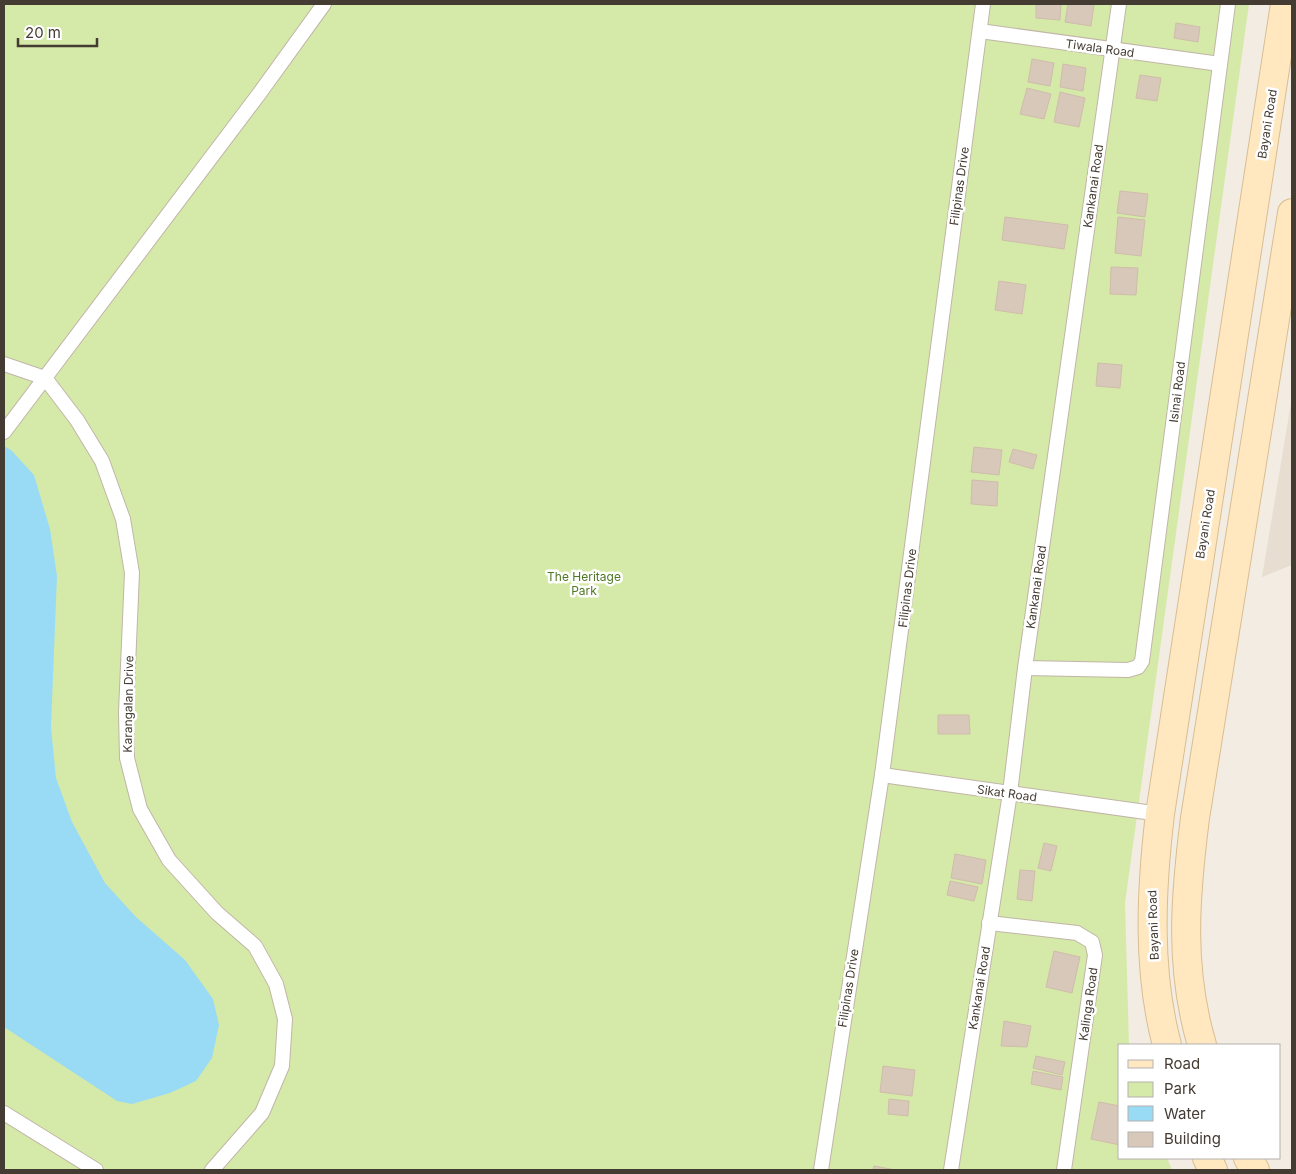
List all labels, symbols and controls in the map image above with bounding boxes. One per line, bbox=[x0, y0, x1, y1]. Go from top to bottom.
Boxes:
scale bar bbox=[18, 15, 96, 47]
text: 20 m bbox=[25, 23, 61, 42]
street label: Tiwala Road bbox=[1065, 36, 1135, 60]
street label: Bayani Road bbox=[1254, 88, 1280, 160]
street label: Kankanai Road bbox=[1080, 143, 1106, 229]
street label: Filipinas Drive bbox=[946, 146, 972, 226]
street label: Isinai Road bbox=[1166, 361, 1188, 423]
street label: Bayani Road bbox=[1192, 488, 1218, 560]
street label: Kankanai Road bbox=[1023, 544, 1049, 630]
street label: Filipinas Drive bbox=[895, 548, 919, 628]
park label: The Heritage Park bbox=[547, 569, 621, 598]
street label: Karangalan Drive bbox=[120, 655, 136, 753]
street label: Sikat Road bbox=[976, 781, 1038, 805]
street label: Bayani Road bbox=[1144, 890, 1162, 960]
street label: Kankanai Road bbox=[965, 945, 993, 1031]
street label: Filipinas Drive bbox=[834, 948, 862, 1028]
street label: Kalinga Road bbox=[1075, 966, 1101, 1042]
legend bbox=[1118, 1044, 1281, 1159]
text: Road bbox=[1164, 1054, 1200, 1073]
text: Park bbox=[1164, 1079, 1197, 1098]
text: Water bbox=[1164, 1104, 1206, 1123]
text: Building bbox=[1164, 1129, 1221, 1148]

